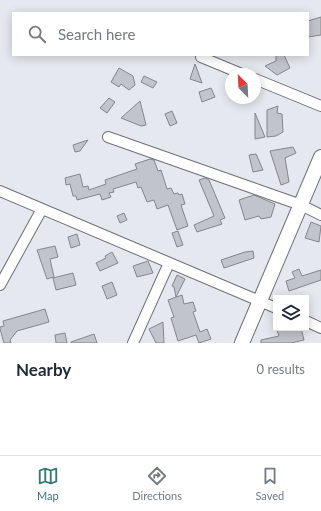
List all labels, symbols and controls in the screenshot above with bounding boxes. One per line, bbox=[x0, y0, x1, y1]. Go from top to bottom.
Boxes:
search box bbox=[12, 12, 309, 56]
icon: search bbox=[26, 23, 48, 45]
text: Search here bbox=[58, 25, 135, 43]
north arrow bbox=[225, 68, 261, 104]
map controls bbox=[273, 295, 309, 331]
button: layers bbox=[273, 295, 309, 331]
text: Nearby bbox=[16, 359, 71, 380]
text: 0 results bbox=[257, 361, 305, 377]
tab: Map bbox=[37, 465, 59, 502]
tab: Directions bbox=[132, 465, 182, 502]
tab: Saved bbox=[255, 465, 284, 502]

